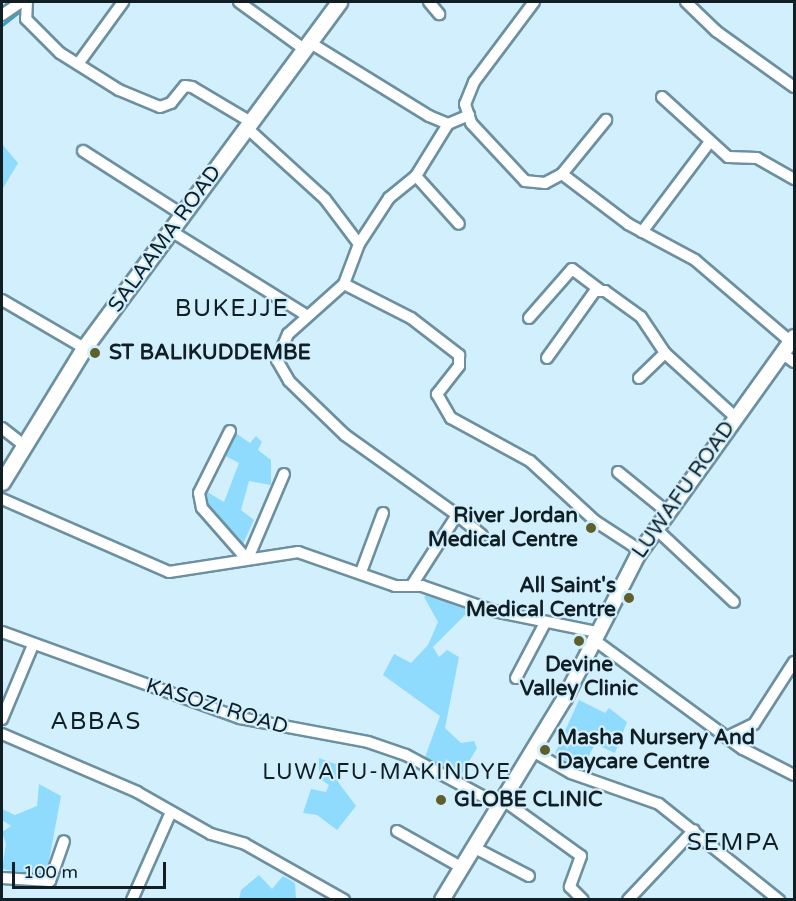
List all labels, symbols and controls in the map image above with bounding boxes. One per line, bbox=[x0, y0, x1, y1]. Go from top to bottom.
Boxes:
street label: SALAAMA ROAD bbox=[103, 161, 227, 317]
district label: BUKEJJE bbox=[175, 295, 289, 323]
place label: ST BALIKUDDEMBE bbox=[109, 340, 311, 366]
marker: ST BALIKUDDEMBE bbox=[86, 344, 104, 362]
street label: LUWAFU ROAD bbox=[627, 417, 741, 563]
place label: River Jordan Medical Centre bbox=[428, 503, 578, 553]
marker: River Jordan Medical Centre bbox=[582, 519, 600, 537]
place label: All Saint's Medical Centre bbox=[466, 573, 616, 623]
marker: All Saint's Medical Centre bbox=[620, 589, 638, 607]
marker: Devine Valley Clinic bbox=[570, 632, 588, 650]
place label: Devine Valley Clinic bbox=[520, 652, 638, 702]
street label: KASOZI ROAD bbox=[143, 673, 291, 741]
district label: ABBAS bbox=[50, 708, 142, 736]
place label: Masha Nursery And Daycare Centre bbox=[557, 725, 755, 775]
marker: Masha Nursery And Daycare Centre bbox=[538, 743, 552, 757]
district label: LUWAFU-MAKINDYE bbox=[262, 760, 512, 786]
place label: GLOBE CLINIC bbox=[454, 787, 603, 813]
marker: GLOBE CLINIC bbox=[432, 791, 450, 809]
district label: SEMPA bbox=[687, 829, 781, 857]
scale bar bbox=[15, 850, 170, 888]
text: 100 m bbox=[23, 861, 78, 883]

